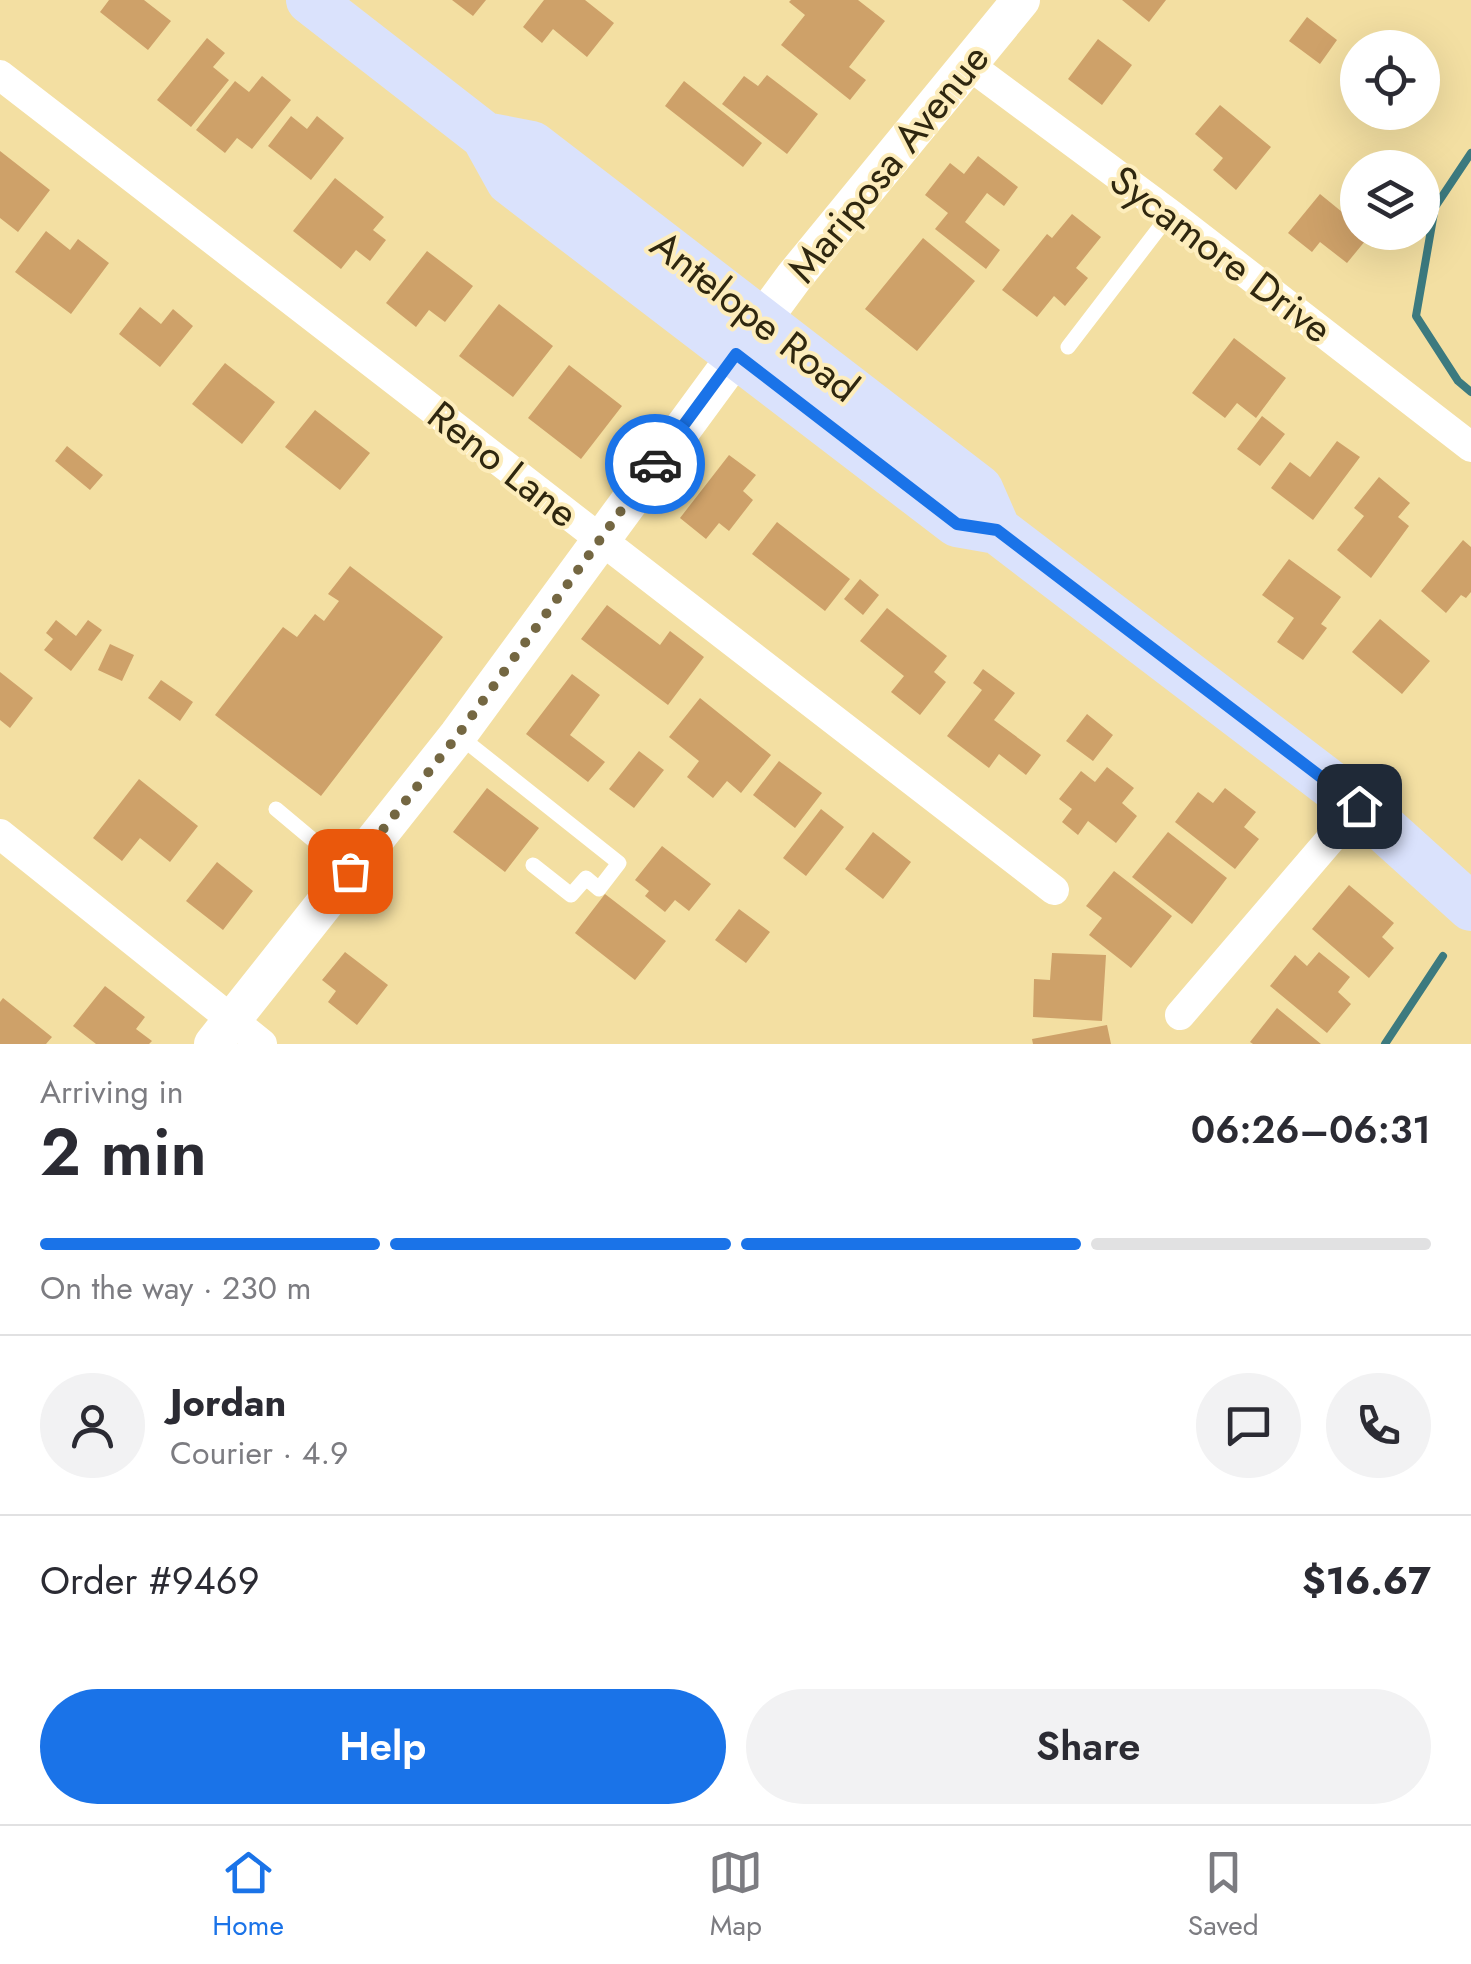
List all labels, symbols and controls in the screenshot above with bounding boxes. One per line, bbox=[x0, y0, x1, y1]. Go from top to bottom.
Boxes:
map controls bbox=[1340, 30, 1440, 250]
button: locate bbox=[1340, 30, 1440, 130]
street label: Mariposa Avenue bbox=[773, 31, 1003, 295]
button: layers bbox=[1340, 150, 1440, 250]
street label: Sycamore Drive bbox=[1098, 151, 1344, 357]
street label: Antelope Road bbox=[639, 216, 871, 416]
street label: Reno Lane bbox=[416, 387, 590, 541]
courier bbox=[605, 414, 705, 514]
icon: car bbox=[628, 437, 683, 492]
pin bbox=[1317, 764, 1402, 849]
icon: home bbox=[1332, 779, 1387, 834]
pin bbox=[308, 829, 393, 914]
icon: bag bbox=[323, 844, 378, 899]
text: Arriving in bbox=[40, 1069, 184, 1115]
text: 06:26–06:31 bbox=[1191, 1102, 1431, 1157]
text: 2 min bbox=[40, 1105, 207, 1199]
text: On the way · 230 m bbox=[40, 1265, 312, 1311]
button: person bbox=[40, 1373, 145, 1478]
button: chat bbox=[1196, 1373, 1301, 1478]
button: phone bbox=[1326, 1373, 1431, 1478]
text: Jordan bbox=[170, 1375, 286, 1430]
text: Courier · 4.9 bbox=[170, 1430, 348, 1476]
text: Order #9469 bbox=[40, 1553, 260, 1608]
text: $16.67 bbox=[1302, 1553, 1431, 1608]
button: Help bbox=[40, 1689, 726, 1804]
button: Share bbox=[746, 1689, 1431, 1804]
tab: Home bbox=[212, 1845, 284, 1946]
tab: Map bbox=[708, 1845, 763, 1946]
tab: Saved bbox=[1188, 1845, 1259, 1946]

